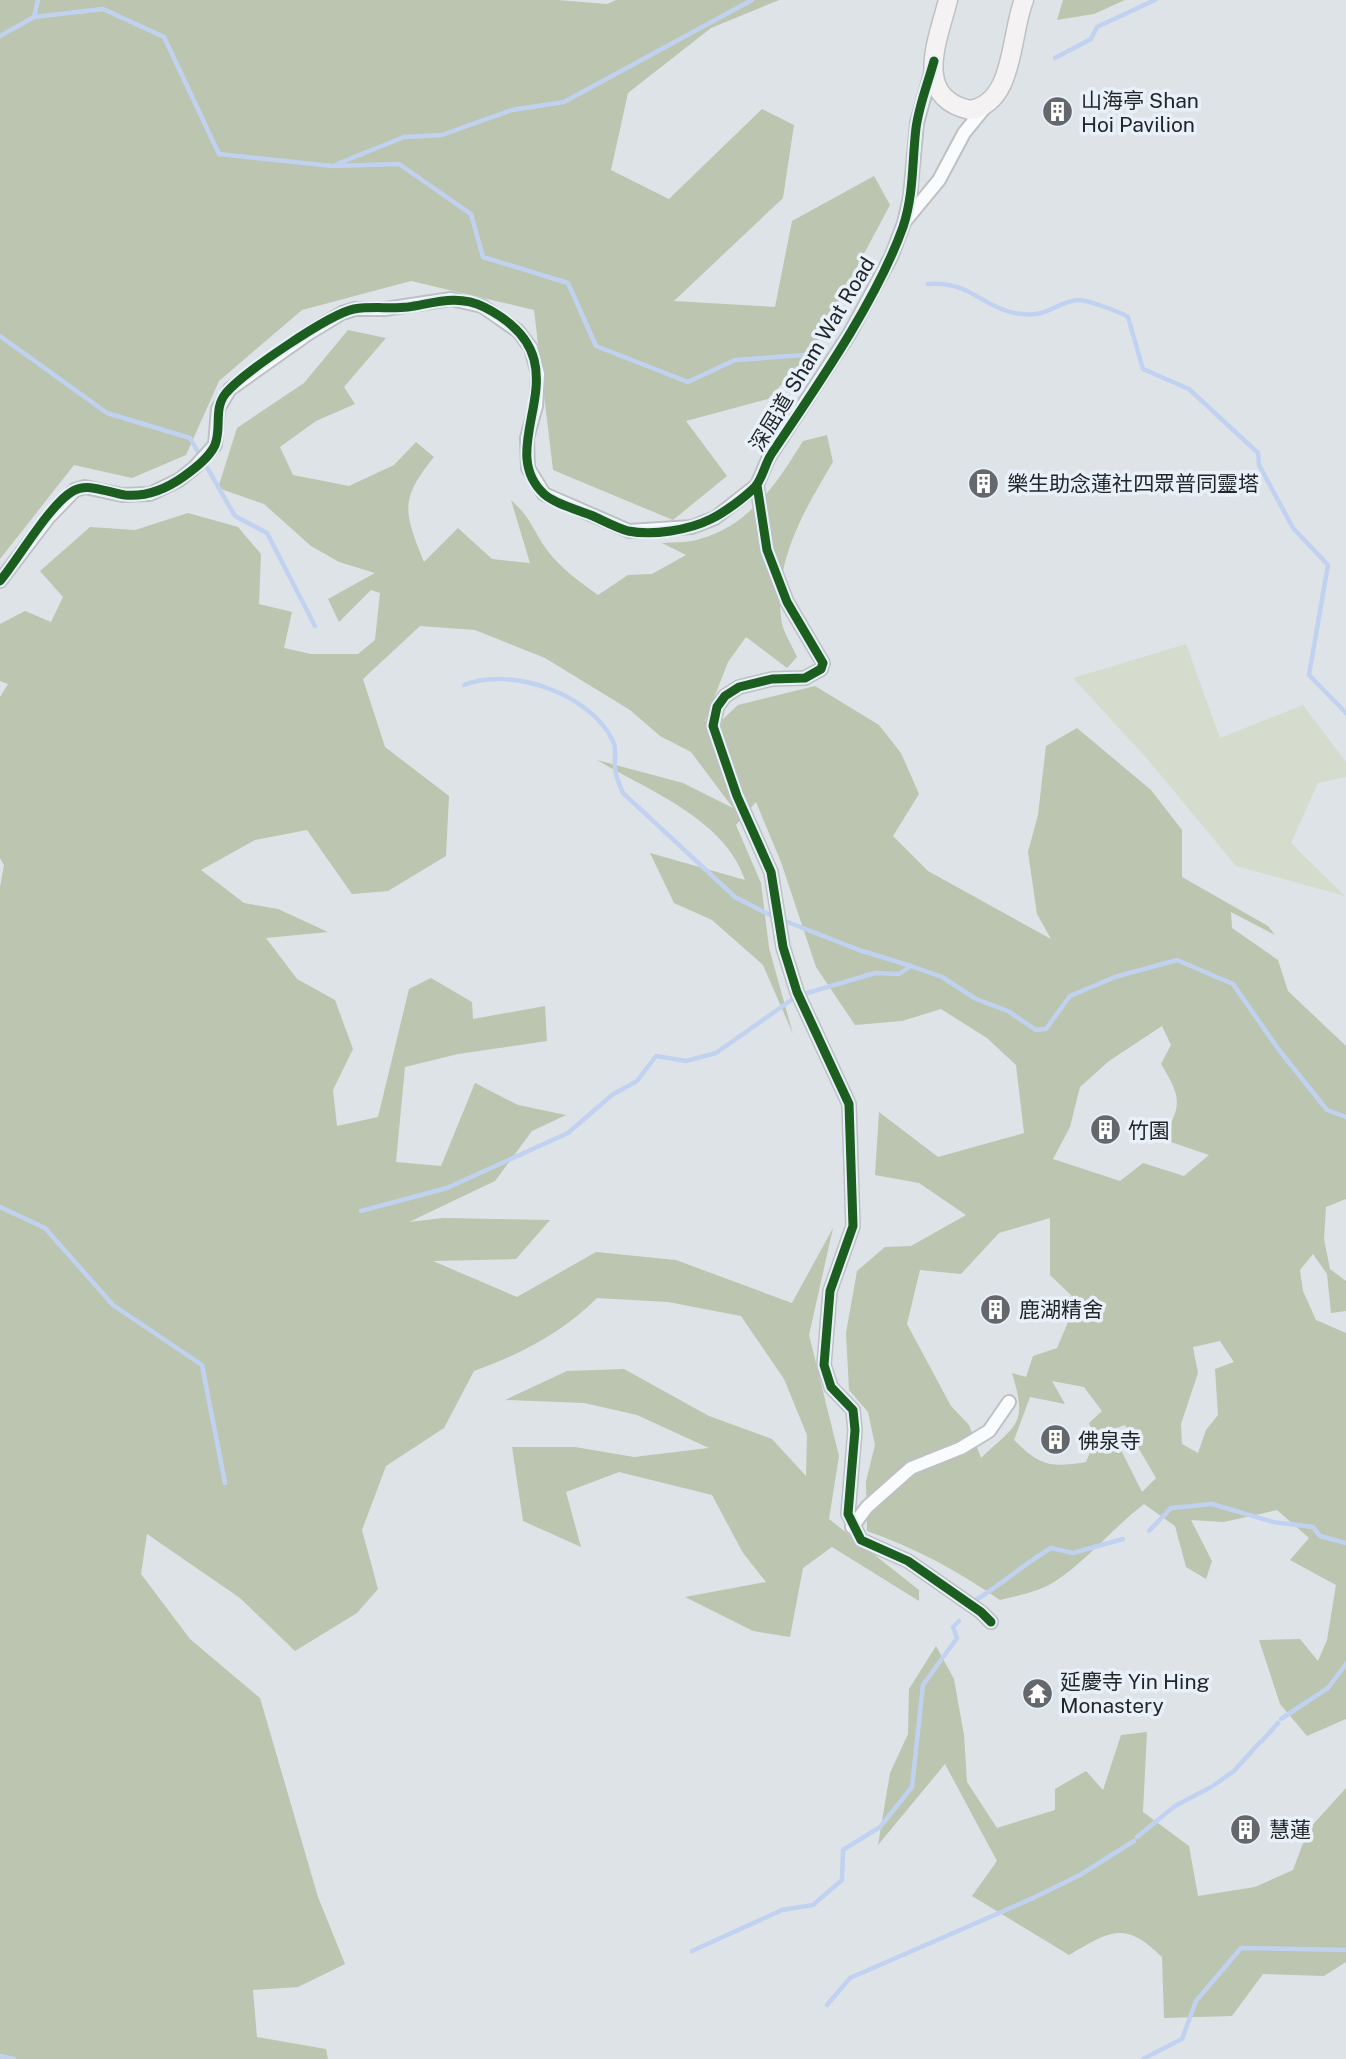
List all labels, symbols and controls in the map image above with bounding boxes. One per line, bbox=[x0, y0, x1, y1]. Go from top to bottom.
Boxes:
place label: 山海亭 Shan Hoi Pavilion bbox=[1081, 88, 1199, 137]
building icon: 山海亭 Shan Hoi Pavilion bbox=[1041, 95, 1075, 129]
street label: 深屈道 Sham Wat Road bbox=[744, 252, 880, 456]
building icon: 樂生助念蓮社四眾普同靈塔 bbox=[967, 466, 1001, 500]
place label: 樂生助念蓮社四眾普同靈塔 bbox=[1007, 471, 1259, 496]
building icon: 竹園 bbox=[1088, 1113, 1122, 1147]
place label: 竹園 bbox=[1128, 1118, 1170, 1143]
building icon: 鹿湖精舍 bbox=[979, 1292, 1013, 1326]
place label: 鹿湖精舍 bbox=[1019, 1297, 1103, 1322]
building icon: 佛泉寺 bbox=[1038, 1423, 1072, 1457]
place label: 佛泉寺 bbox=[1078, 1428, 1141, 1453]
place label: 延慶寺 Yin Hing Monastery bbox=[1060, 1669, 1210, 1718]
temple icon: 延慶寺 Yin Hing Monastery bbox=[1020, 1676, 1054, 1710]
building icon: 慧蓮 bbox=[1229, 1812, 1263, 1846]
place label: 慧蓮 bbox=[1269, 1817, 1311, 1842]

